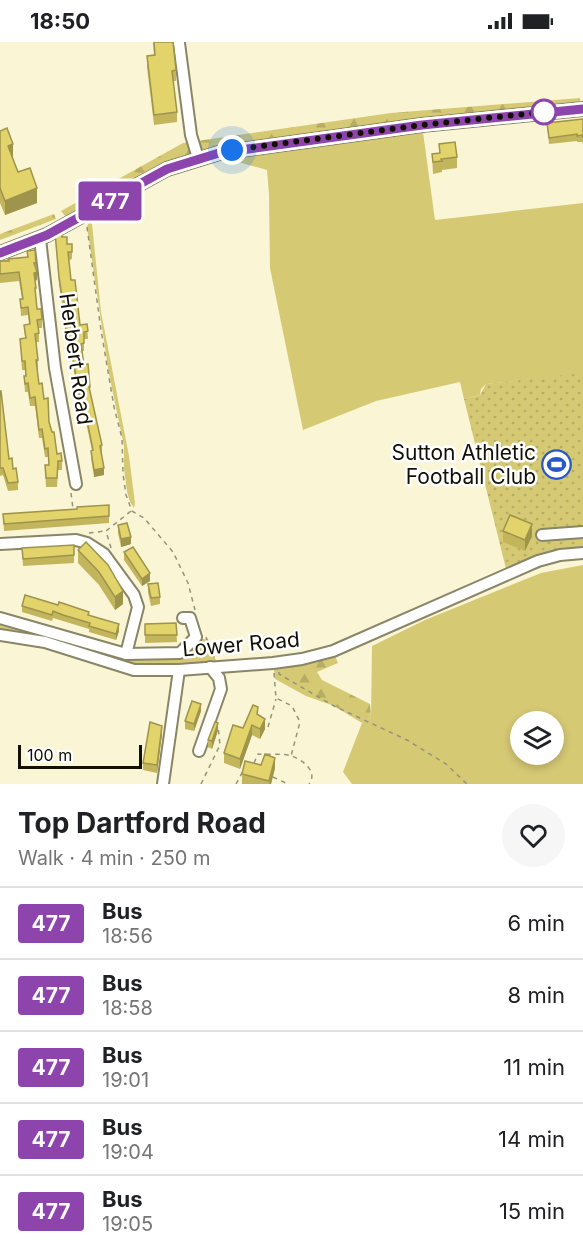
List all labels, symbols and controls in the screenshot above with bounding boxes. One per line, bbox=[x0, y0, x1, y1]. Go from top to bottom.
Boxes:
text: 18:50 bbox=[30, 8, 90, 34]
unlabelled marker bbox=[531, 99, 557, 125]
your location bbox=[217, 135, 247, 165]
line badge: 477 bbox=[76, 182, 144, 220]
text: 477 bbox=[90, 189, 130, 214]
street label: Herbert Road bbox=[54, 291, 98, 427]
place label: Sutton Athletic Football Club bbox=[392, 440, 536, 489]
sports icon: Sutton Athletic Football Club bbox=[541, 448, 573, 480]
street label: Lower Road bbox=[181, 626, 301, 662]
map controls bbox=[510, 711, 564, 765]
button: layers bbox=[510, 711, 564, 765]
scale bar bbox=[18, 742, 142, 770]
text: 100 m bbox=[27, 745, 72, 765]
button: heart bbox=[502, 804, 565, 867]
text: Top Dartford Road bbox=[18, 806, 266, 840]
text: Walk · 4 min · 250 m bbox=[18, 846, 211, 870]
text: Bus bbox=[102, 898, 143, 924]
text: 6 min bbox=[508, 910, 565, 936]
text: 477 bbox=[31, 911, 71, 936]
text: 18:56 bbox=[102, 924, 153, 948]
text: Bus bbox=[102, 970, 143, 996]
text: 8 min bbox=[508, 982, 565, 1008]
text: 477 bbox=[31, 983, 71, 1008]
text: 18:58 bbox=[102, 996, 153, 1020]
text: Bus bbox=[102, 1042, 143, 1068]
text: 11 min bbox=[503, 1054, 565, 1080]
text: 477 bbox=[31, 1055, 71, 1080]
text: 19:01 bbox=[102, 1068, 149, 1092]
text: Bus bbox=[102, 1114, 143, 1140]
text: 14 min bbox=[498, 1126, 565, 1152]
text: 477 bbox=[31, 1127, 71, 1152]
text: 19:04 bbox=[102, 1140, 154, 1164]
text: Bus bbox=[102, 1186, 143, 1212]
text: 15 min bbox=[499, 1198, 565, 1224]
text: 477 bbox=[31, 1199, 71, 1224]
text: 19:05 bbox=[102, 1212, 153, 1236]

